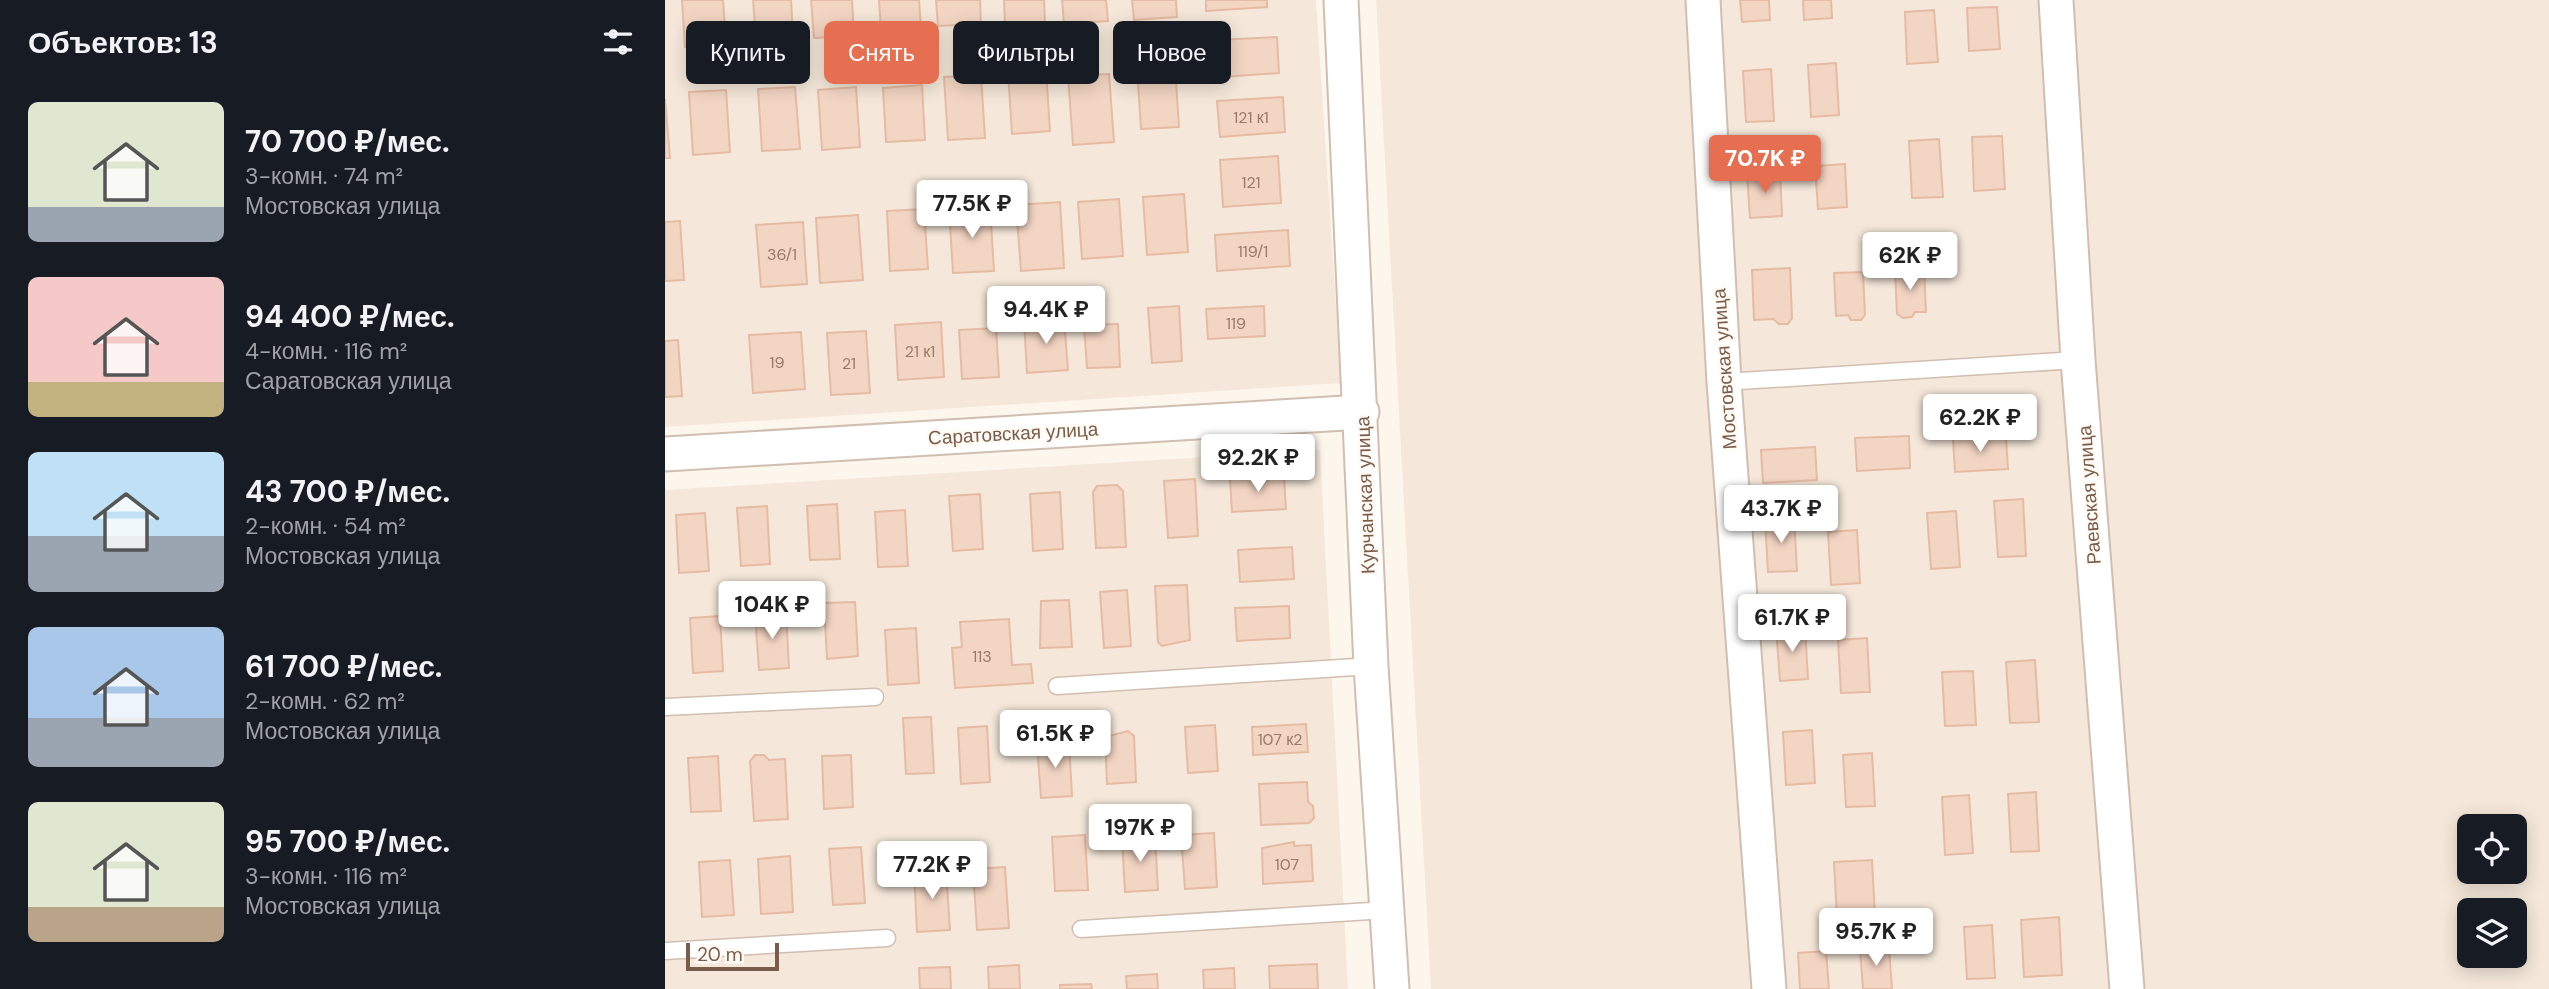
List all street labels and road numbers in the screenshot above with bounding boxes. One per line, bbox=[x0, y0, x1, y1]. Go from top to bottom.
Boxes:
street label: Мостовская улица bbox=[1706, 287, 1743, 450]
street label: Курчанская улица bbox=[1350, 415, 1381, 574]
street label: Саратовская улица bbox=[927, 417, 1099, 450]
street label: Раевская улица bbox=[2072, 424, 2107, 565]

